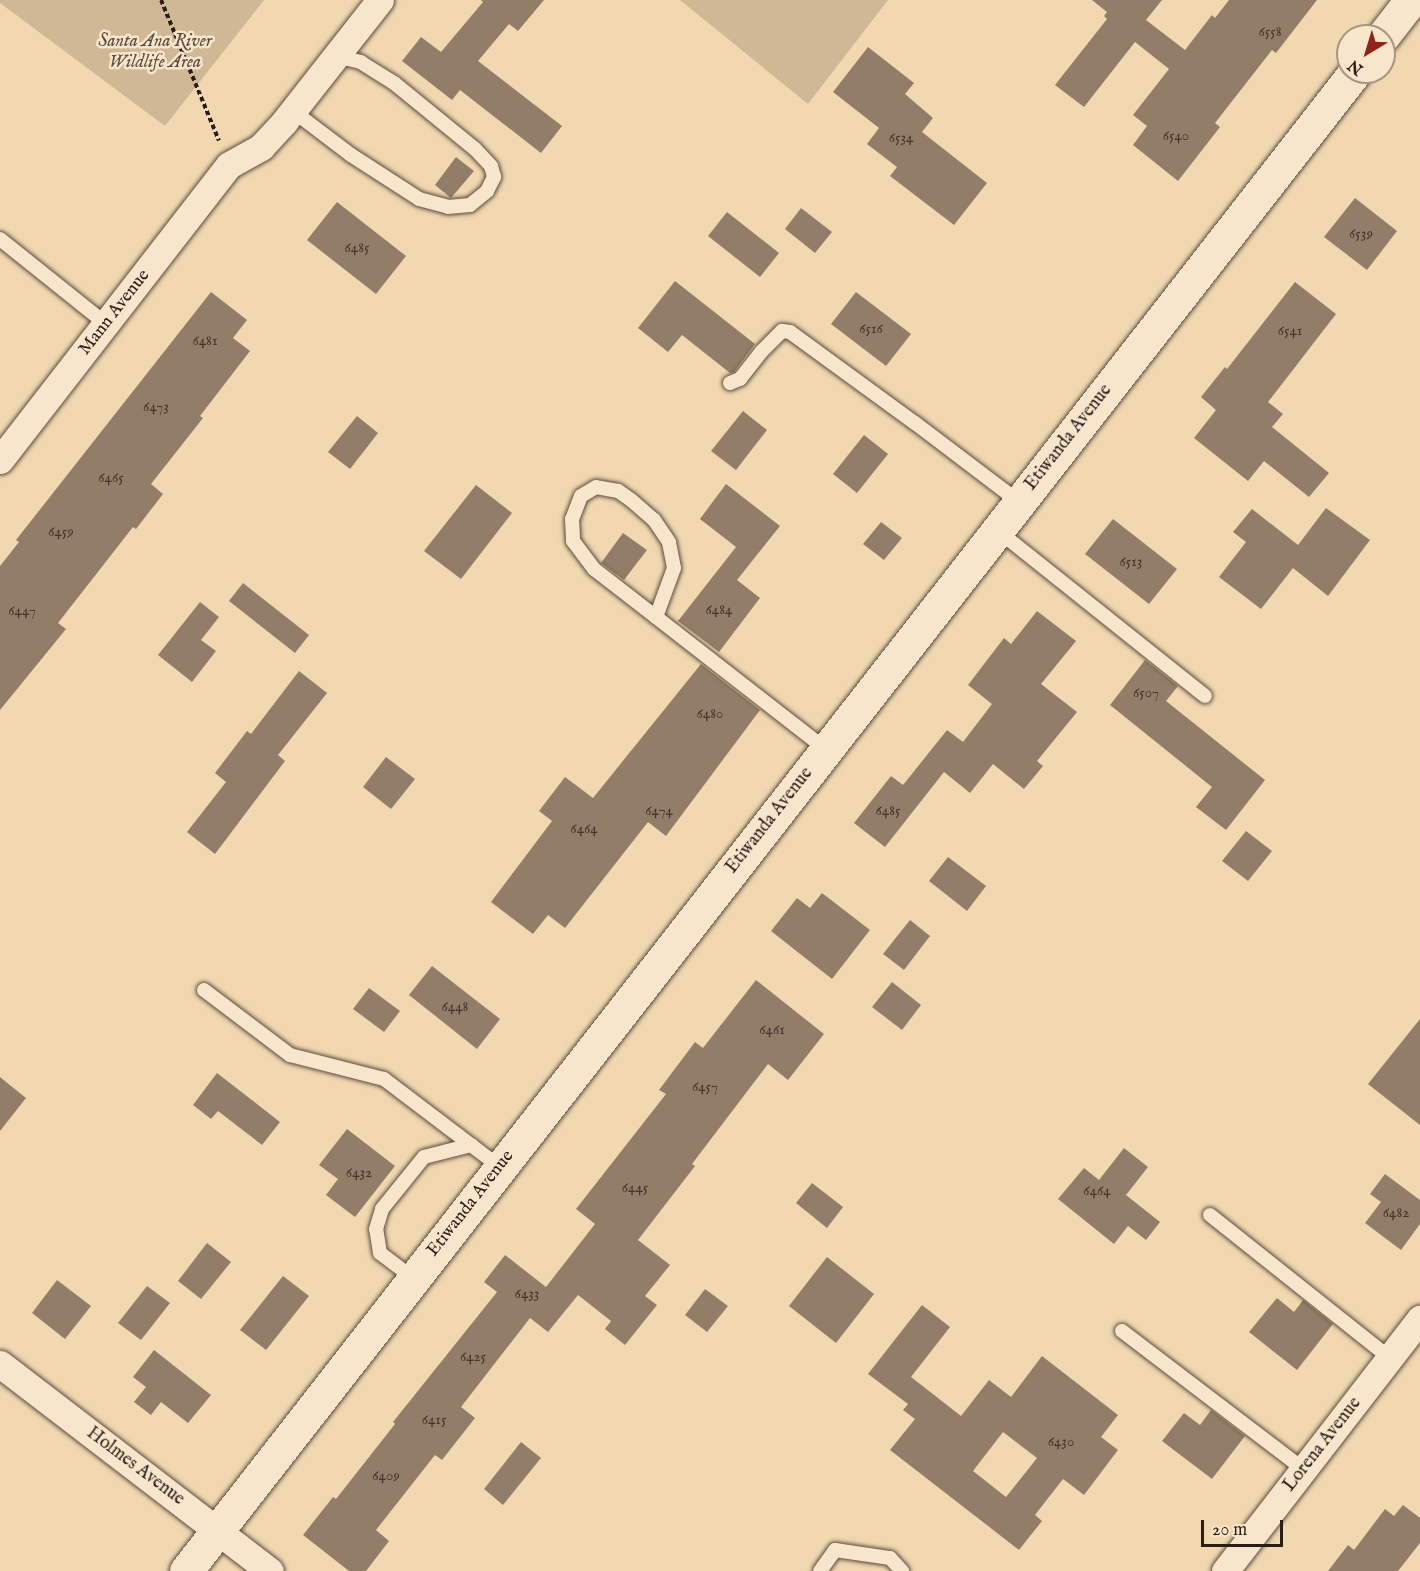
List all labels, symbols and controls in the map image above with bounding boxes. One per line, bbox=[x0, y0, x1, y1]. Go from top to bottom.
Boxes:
house number: 6558 bbox=[1258, 23, 1282, 41]
north arrow bbox=[1336, 24, 1396, 84]
park label: Santa Ana River Wildlife Area bbox=[98, 32, 212, 74]
text: N bbox=[1345, 54, 1368, 79]
house number: 6540 bbox=[1163, 127, 1189, 145]
house number: 6534 bbox=[889, 129, 913, 147]
house number: 6539 bbox=[1349, 225, 1373, 243]
house number: 6485 bbox=[345, 239, 369, 257]
street label: Mann Avenue bbox=[75, 266, 155, 360]
house number: 6516 bbox=[859, 320, 883, 338]
house number: 6541 bbox=[1278, 322, 1302, 340]
house number: 6481 bbox=[192, 332, 218, 350]
street label: Etiwanda Avenue bbox=[1021, 381, 1117, 495]
house number: 6473 bbox=[143, 398, 169, 416]
house number: 6465 bbox=[98, 469, 124, 487]
house number: 6459 bbox=[48, 523, 74, 541]
house number: 6513 bbox=[1120, 553, 1142, 571]
house number: 6484 bbox=[706, 601, 732, 619]
house number: 6447 bbox=[8, 602, 36, 620]
house number: 6507 bbox=[1133, 684, 1159, 702]
house number: 6480 bbox=[697, 705, 723, 723]
street label: Etiwanda Avenue bbox=[722, 764, 818, 878]
house number: 6474 bbox=[645, 802, 673, 820]
house number: 6485 bbox=[876, 802, 900, 820]
house number: 6464 bbox=[570, 820, 598, 838]
house number: 6448 bbox=[442, 998, 468, 1016]
house number: 6461 bbox=[759, 1021, 785, 1039]
house number: 6457 bbox=[692, 1078, 718, 1096]
street label: Etiwanda Avenue bbox=[423, 1147, 519, 1261]
house number: 6432 bbox=[346, 1164, 372, 1182]
house number: 6445 bbox=[622, 1179, 648, 1197]
house number: 6464 bbox=[1083, 1182, 1111, 1200]
house number: 6482 bbox=[1383, 1204, 1409, 1222]
house number: 6433 bbox=[515, 1285, 539, 1303]
house number: 6425 bbox=[460, 1348, 486, 1366]
street label: Lorena Avenue bbox=[1279, 1394, 1367, 1496]
house number: 6415 bbox=[422, 1411, 446, 1429]
street label: Holmes Avenue bbox=[82, 1423, 188, 1511]
house number: 6430 bbox=[1048, 1433, 1074, 1451]
house number: 6409 bbox=[372, 1467, 400, 1485]
scale bar bbox=[1204, 1508, 1286, 1546]
text: 20 m bbox=[1212, 1519, 1247, 1542]

